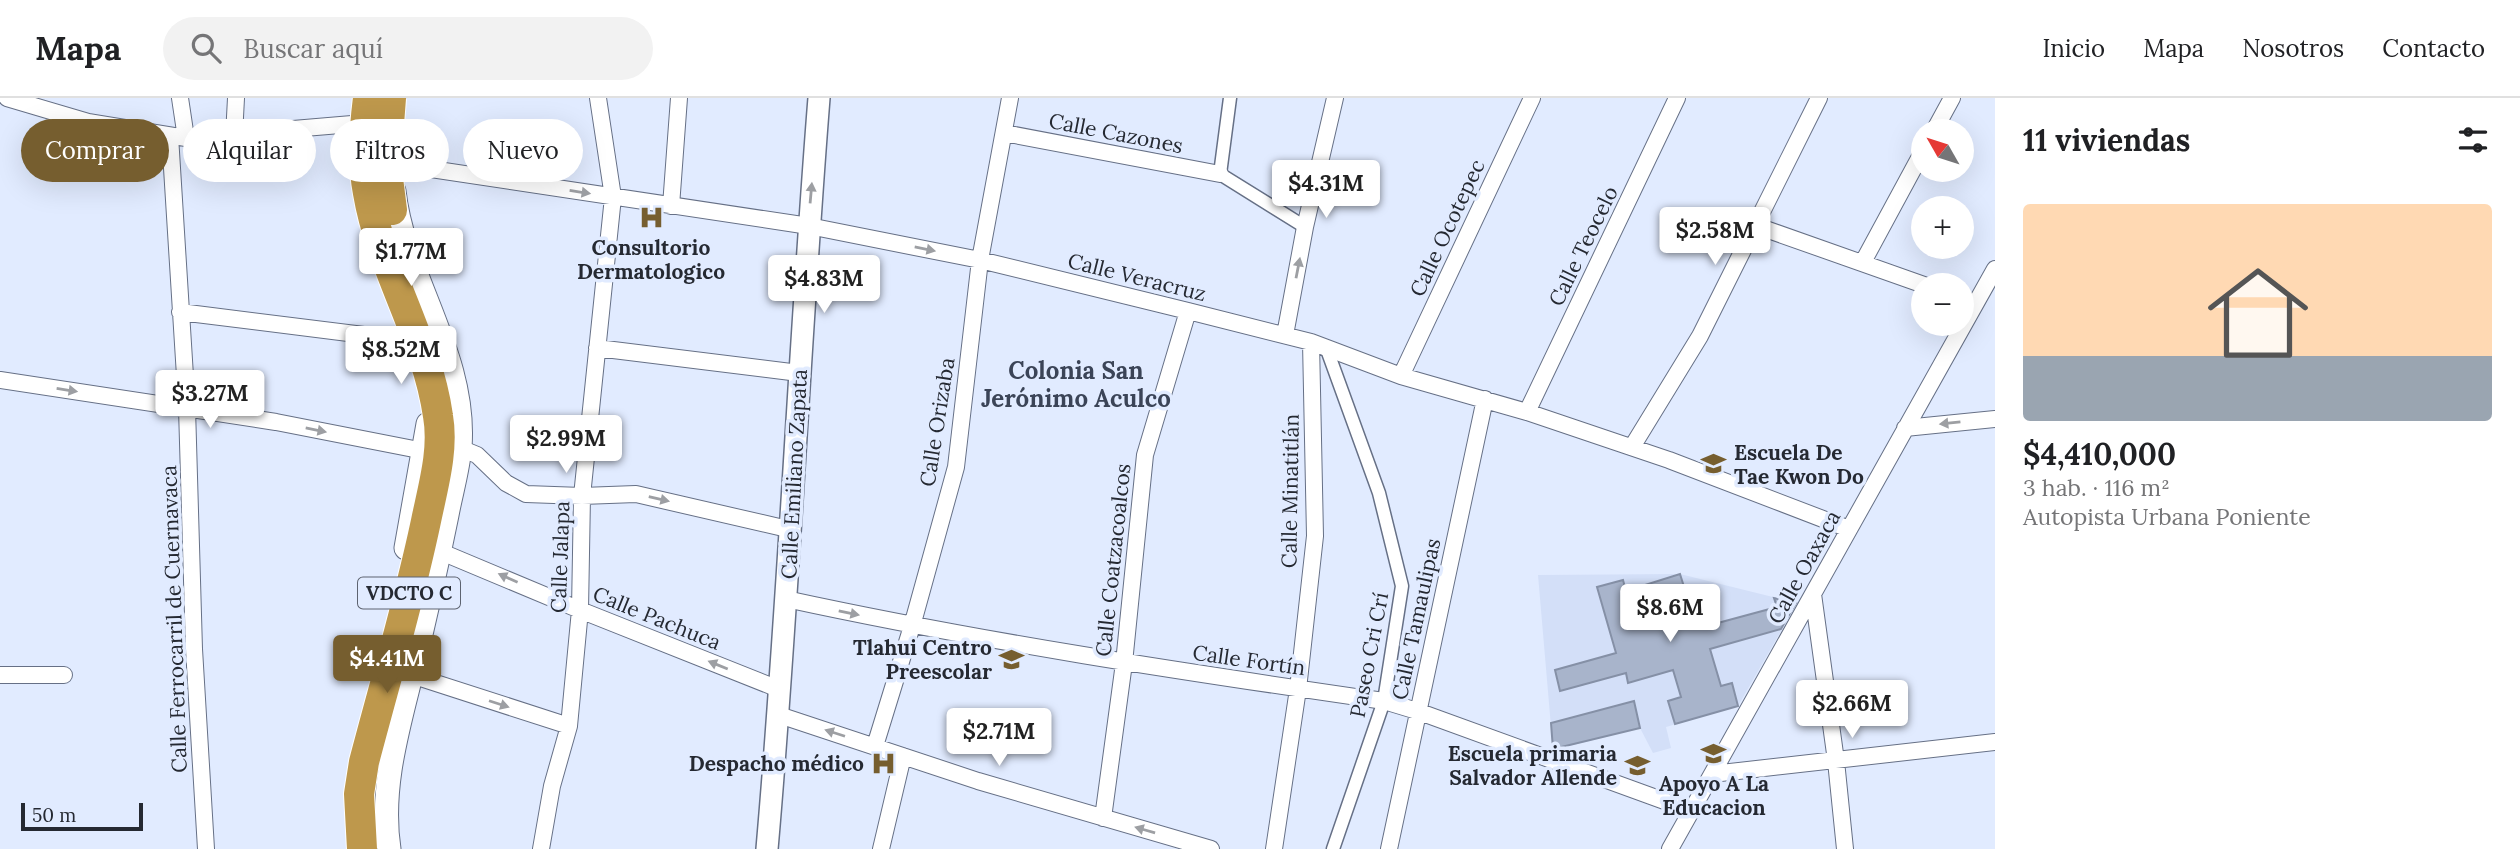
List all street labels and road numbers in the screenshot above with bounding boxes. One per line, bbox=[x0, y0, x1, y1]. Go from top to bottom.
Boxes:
street label: Calle Cazones bbox=[1047, 107, 1185, 159]
street label: Calle Ocotepec bbox=[1403, 155, 1491, 301]
street label: Calle Teocelo bbox=[1542, 182, 1624, 310]
street label: Calle Veracruz bbox=[1065, 247, 1209, 307]
street label: Calle Orizaba bbox=[913, 355, 961, 488]
street label: Calle Emiliano Zapata bbox=[775, 368, 813, 580]
street label: Calle Minatitlán bbox=[1275, 413, 1305, 568]
street label: Calle Coatzacoalcos bbox=[1089, 462, 1137, 658]
street label: Calle Ferrocarril de Cuernavaca bbox=[155, 465, 193, 773]
street label: Calle Jalapa bbox=[545, 500, 575, 613]
street label: Calle Oaxaca bbox=[1762, 506, 1846, 628]
street label: Calle Tamaulipas bbox=[1386, 536, 1446, 702]
road number: VDCTO C bbox=[358, 578, 460, 608]
street label: Calle Pachuca bbox=[589, 580, 725, 656]
street label: Paseo Cri Crí bbox=[1344, 590, 1394, 720]
street label: Calle Fortín bbox=[1191, 639, 1307, 681]

